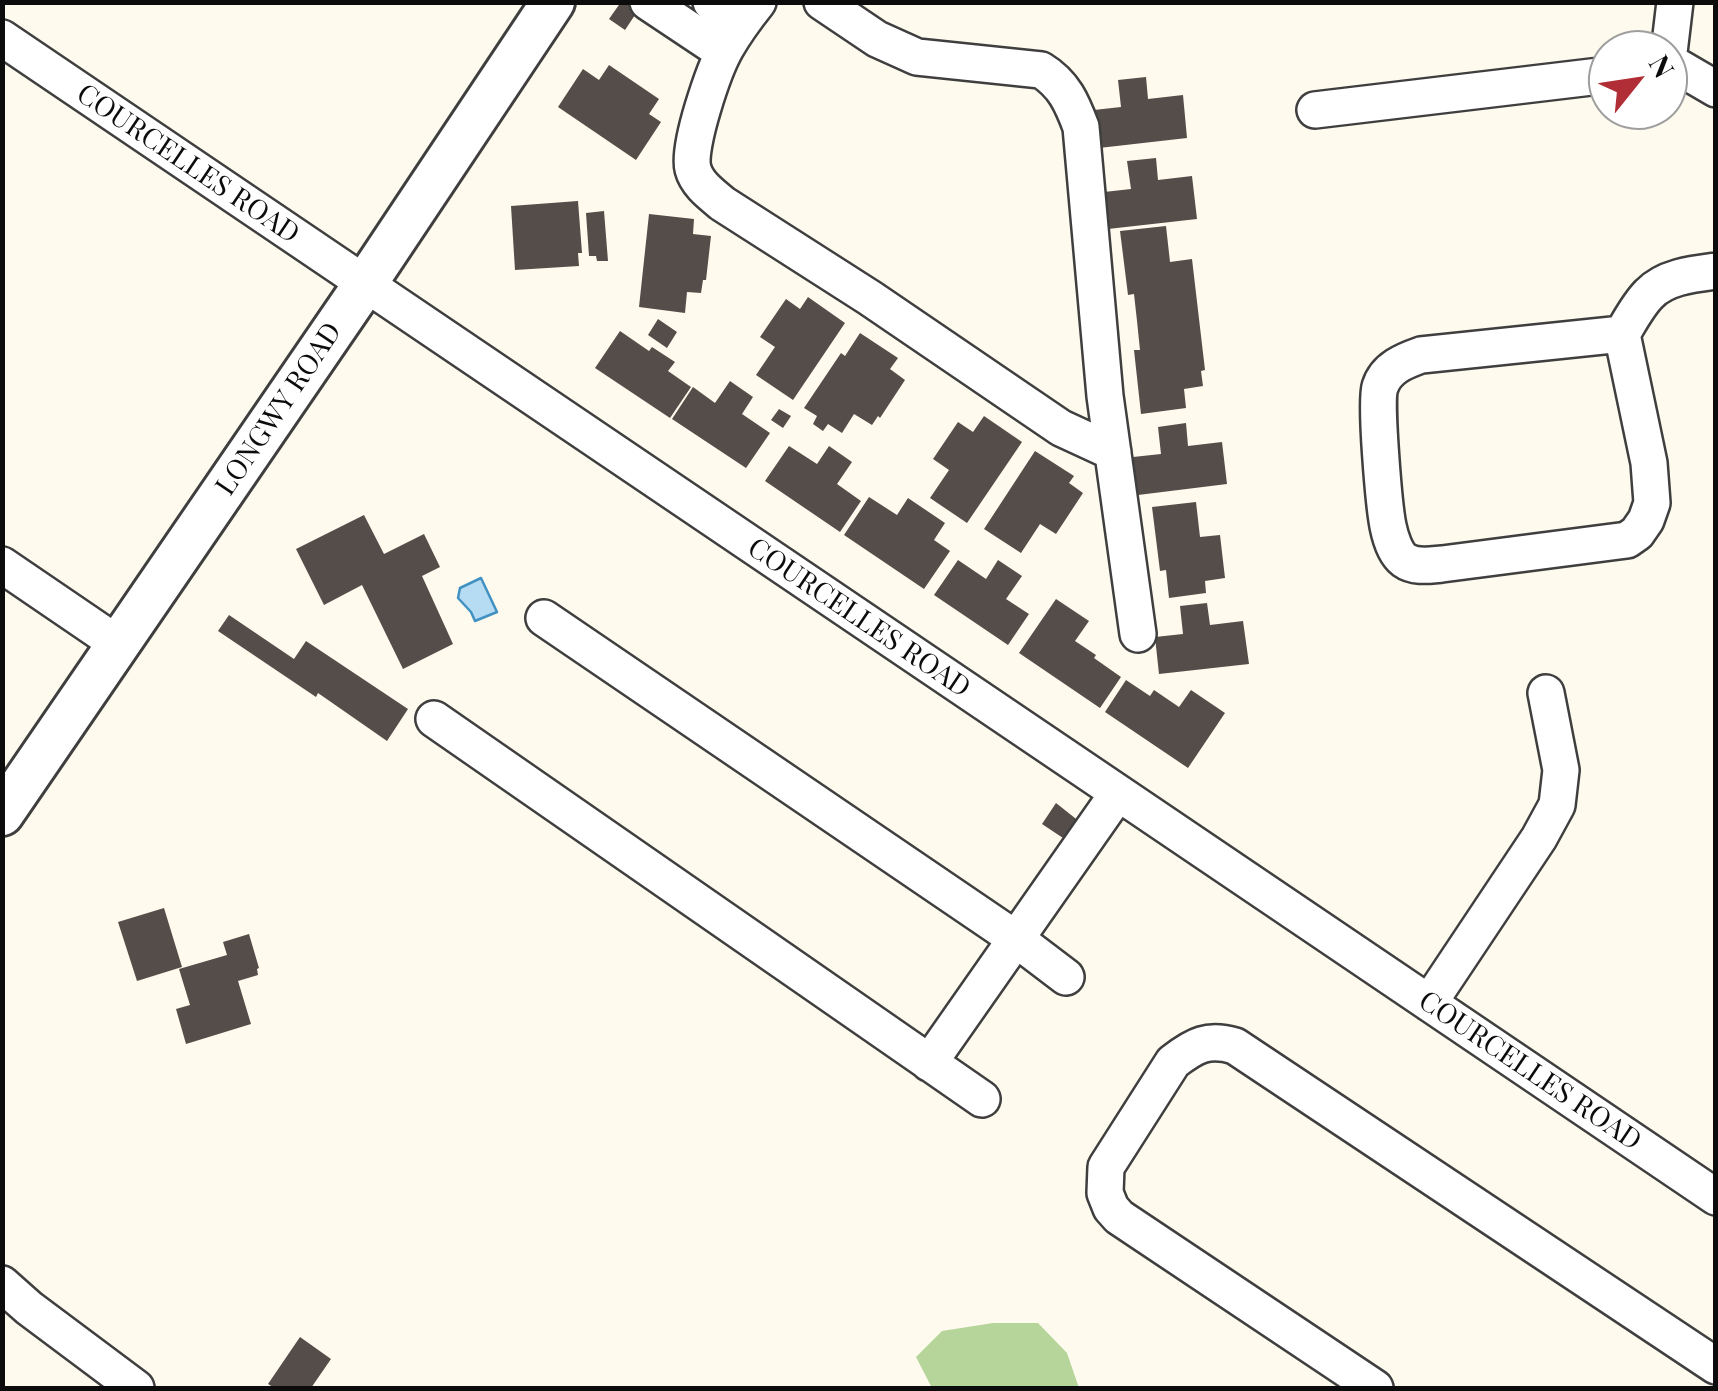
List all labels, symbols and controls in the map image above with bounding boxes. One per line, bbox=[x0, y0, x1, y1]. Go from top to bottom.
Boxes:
north arrow bbox=[1588, 30, 1688, 130]
text: N bbox=[1642, 48, 1684, 84]
street label: COURCELLES ROAD bbox=[70, 77, 306, 251]
street label: LONGWY ROAD bbox=[209, 316, 349, 502]
street label: COURCELLES ROAD bbox=[741, 531, 977, 705]
street label: COURCELLES ROAD bbox=[1412, 984, 1648, 1158]

